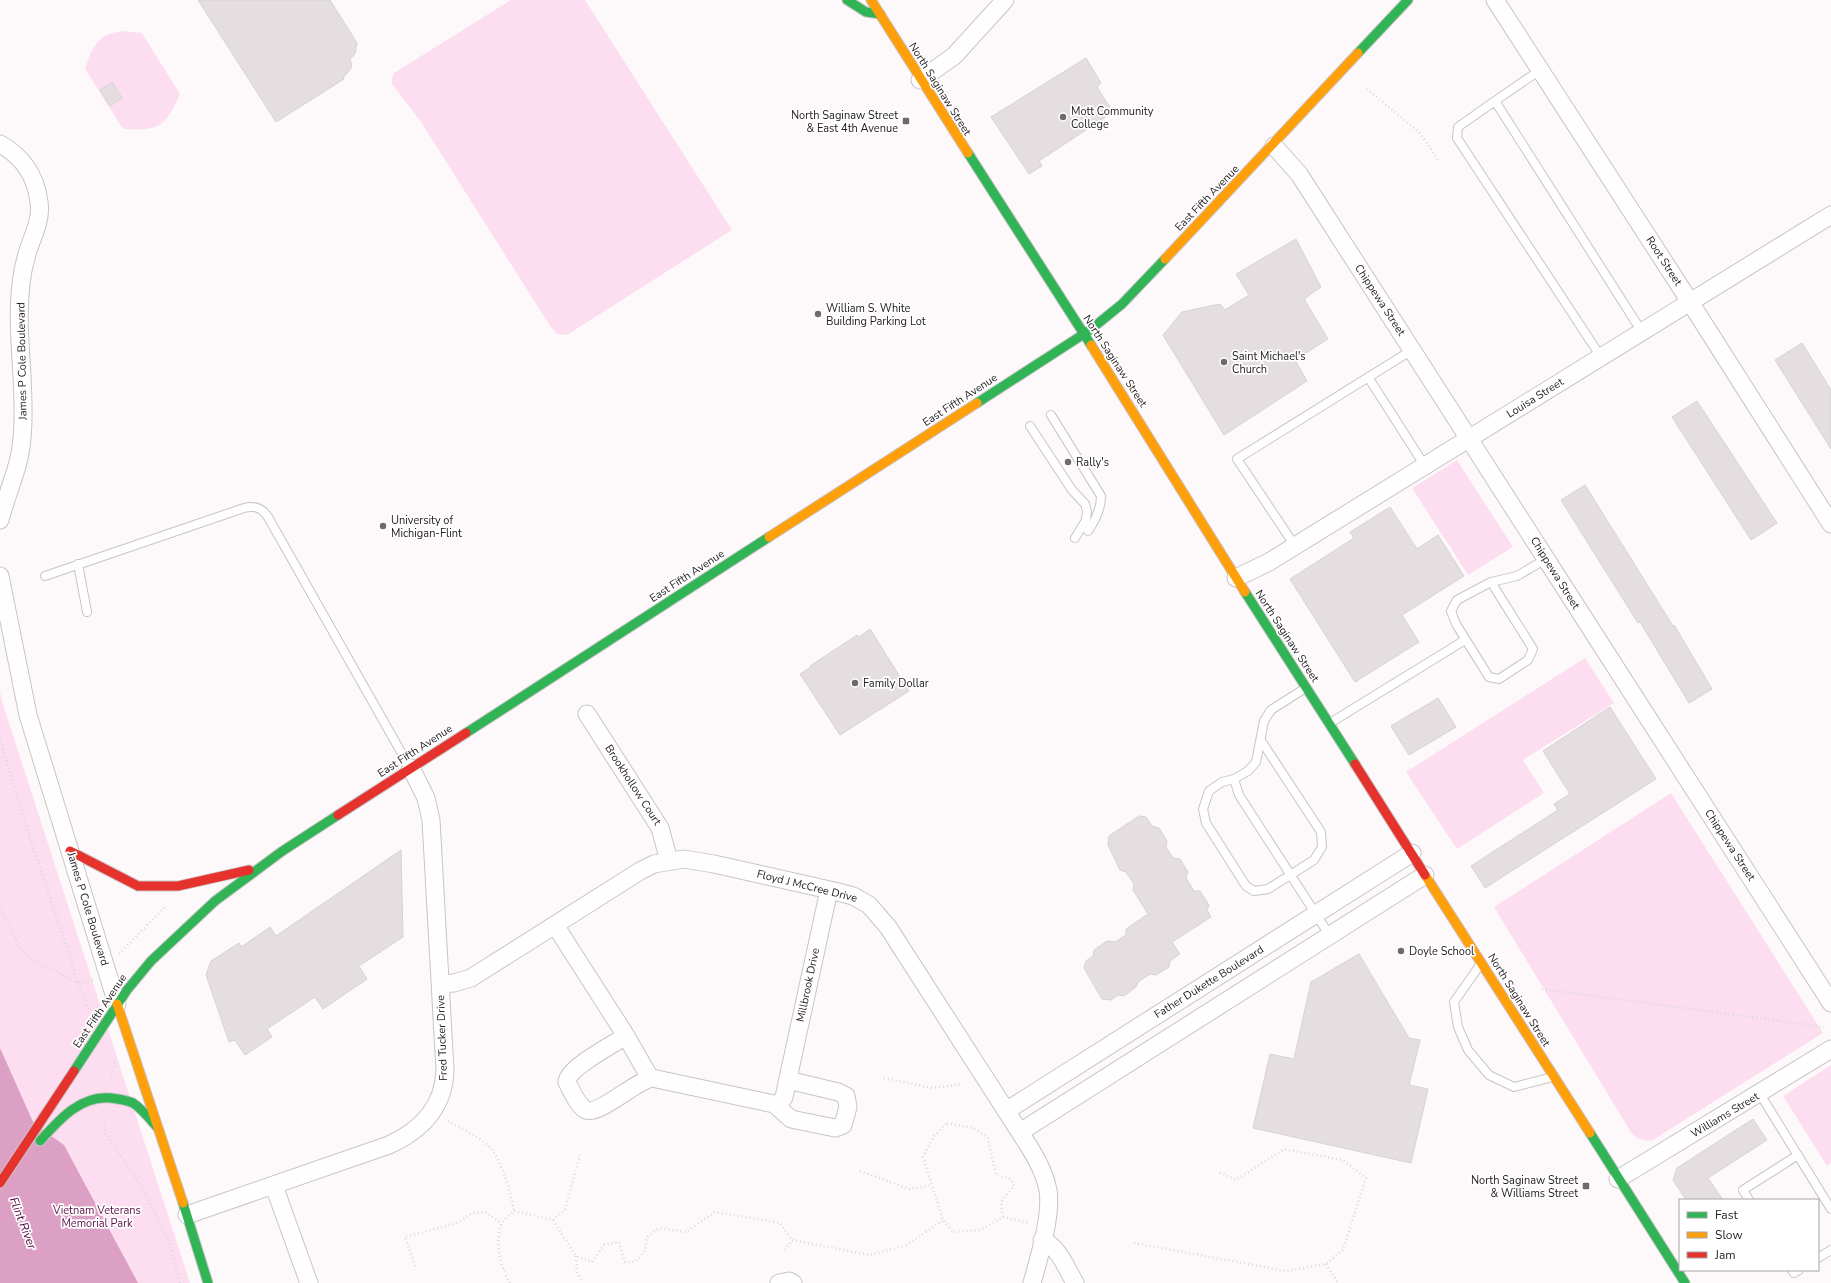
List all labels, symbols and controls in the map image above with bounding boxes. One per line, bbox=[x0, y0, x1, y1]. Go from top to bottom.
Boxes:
street label: North Saginaw Street bbox=[905, 40, 975, 139]
place label: Mott Community College bbox=[1071, 104, 1154, 132]
place label: North Saginaw Street & East 4th Avenue bbox=[791, 108, 898, 136]
marker: Mott Community College bbox=[1058, 112, 1068, 122]
marker: North Saginaw Street & East 4th Avenue bbox=[901, 116, 911, 126]
street label: East Fifth Avenue bbox=[1172, 162, 1243, 234]
street label: Root Street bbox=[1642, 233, 1686, 289]
street label: Chippewa Street bbox=[1351, 261, 1409, 339]
place label: William S. White Building Parking Lot bbox=[826, 301, 926, 329]
street label: James P Cole Boulevard bbox=[13, 302, 31, 421]
marker: William S. White Building Parking Lot bbox=[813, 309, 823, 319]
street label: North Saginaw Street bbox=[1080, 312, 1151, 410]
place label: Saint Michael's Church bbox=[1232, 349, 1306, 377]
marker: Saint Michael's Church bbox=[1219, 357, 1229, 367]
street label: East Fifth Avenue bbox=[920, 370, 1000, 430]
street label: Louisa Street bbox=[1504, 374, 1567, 422]
place label: Rally's bbox=[1076, 455, 1109, 470]
marker: Rally's bbox=[1063, 457, 1073, 467]
place label: University of Michigan-Flint bbox=[391, 513, 462, 541]
marker: University of Michigan-Flint bbox=[378, 521, 388, 531]
street label: Chippewa Street bbox=[1527, 534, 1583, 612]
street label: East Fifth Avenue bbox=[647, 546, 727, 606]
street label: North Saginaw Street bbox=[1252, 587, 1323, 685]
place label: Family Dollar bbox=[863, 676, 929, 691]
marker: Family Dollar bbox=[850, 678, 860, 688]
street label: East Fifth Avenue bbox=[375, 721, 455, 781]
street label: Brookhollow Court bbox=[601, 742, 665, 828]
street label: Chippewa Street bbox=[1701, 806, 1759, 884]
street label: James P Cole Boulevard bbox=[63, 849, 112, 968]
street label: Floyd J McCree Drive bbox=[755, 866, 859, 906]
street label: Father Dukette Boulevard bbox=[1151, 942, 1267, 1022]
place label: Doyle School bbox=[1409, 944, 1475, 959]
street label: Millbrook Drive bbox=[793, 946, 823, 1023]
marker: Doyle School bbox=[1396, 946, 1406, 956]
street label: North Saginaw Street bbox=[1484, 951, 1554, 1050]
street label: East Fifth Avenue bbox=[70, 971, 130, 1051]
street label: Fred Tucker Drive bbox=[433, 995, 451, 1081]
street label: Williams Street bbox=[1688, 1089, 1762, 1141]
place label: North Saginaw Street & Williams Street bbox=[1471, 1173, 1578, 1201]
marker: North Saginaw Street & Williams Street bbox=[1581, 1181, 1591, 1191]
water label: Flint River bbox=[6, 1195, 41, 1252]
legend bbox=[1679, 1199, 1819, 1271]
park label: Vietnam Veterans Memorial Park bbox=[52, 1203, 141, 1231]
text: Fast bbox=[1715, 1207, 1738, 1223]
text: Slow bbox=[1715, 1227, 1743, 1243]
text: Jam bbox=[1714, 1247, 1736, 1263]

